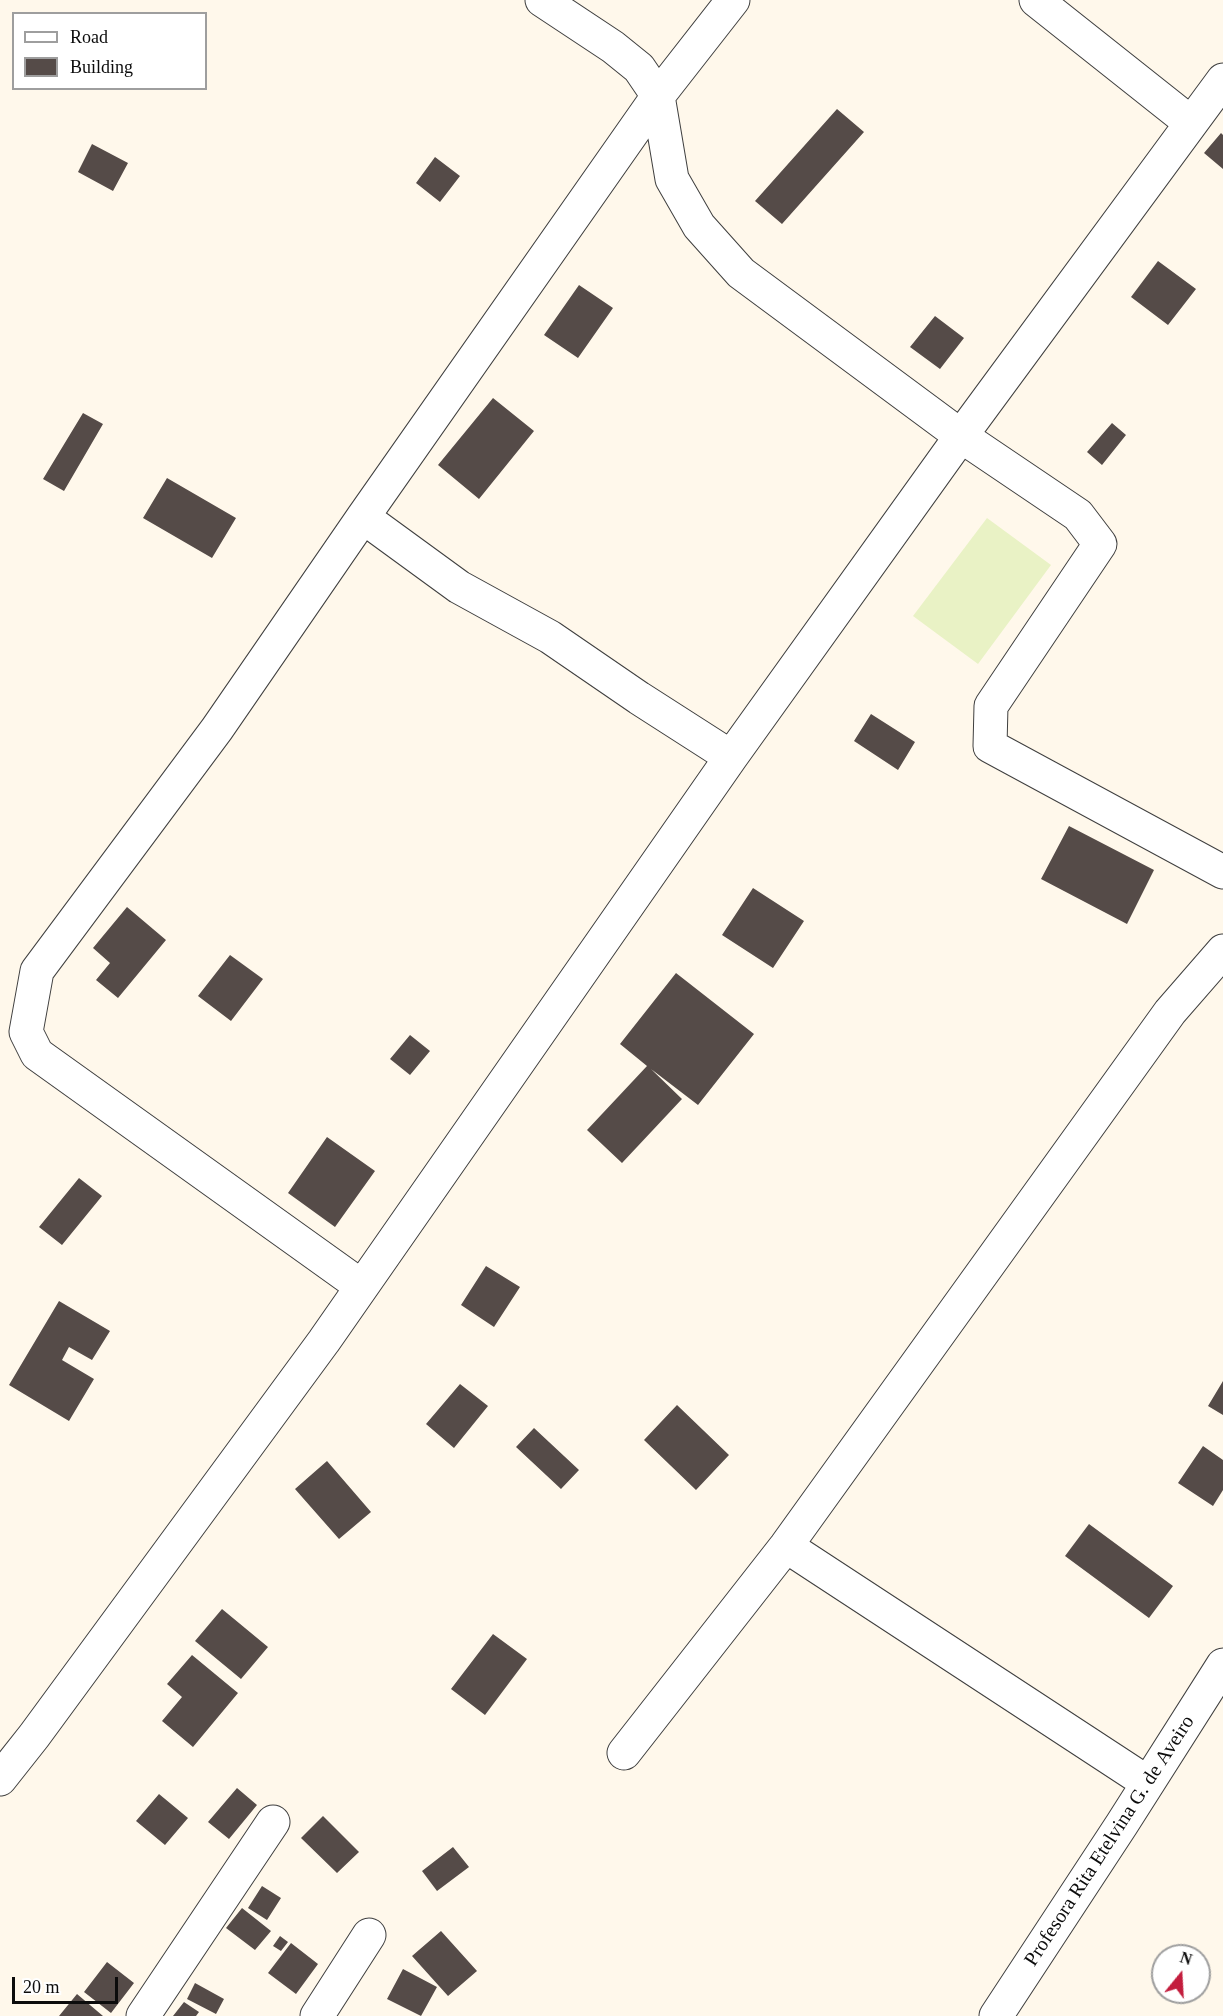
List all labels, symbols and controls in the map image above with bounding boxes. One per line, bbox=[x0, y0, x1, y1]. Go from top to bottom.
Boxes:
legend bbox=[12, 12, 207, 90]
text: Road bbox=[70, 27, 108, 47]
text: Building bbox=[70, 57, 133, 77]
street label: Profesora Rita Etelvina G. de Aveiro bbox=[1020, 1711, 1200, 1971]
north arrow bbox=[1151, 1944, 1211, 2004]
text: N bbox=[1178, 1948, 1194, 1968]
scale bar bbox=[15, 1965, 122, 2003]
text: 20 m bbox=[23, 1977, 60, 1997]

